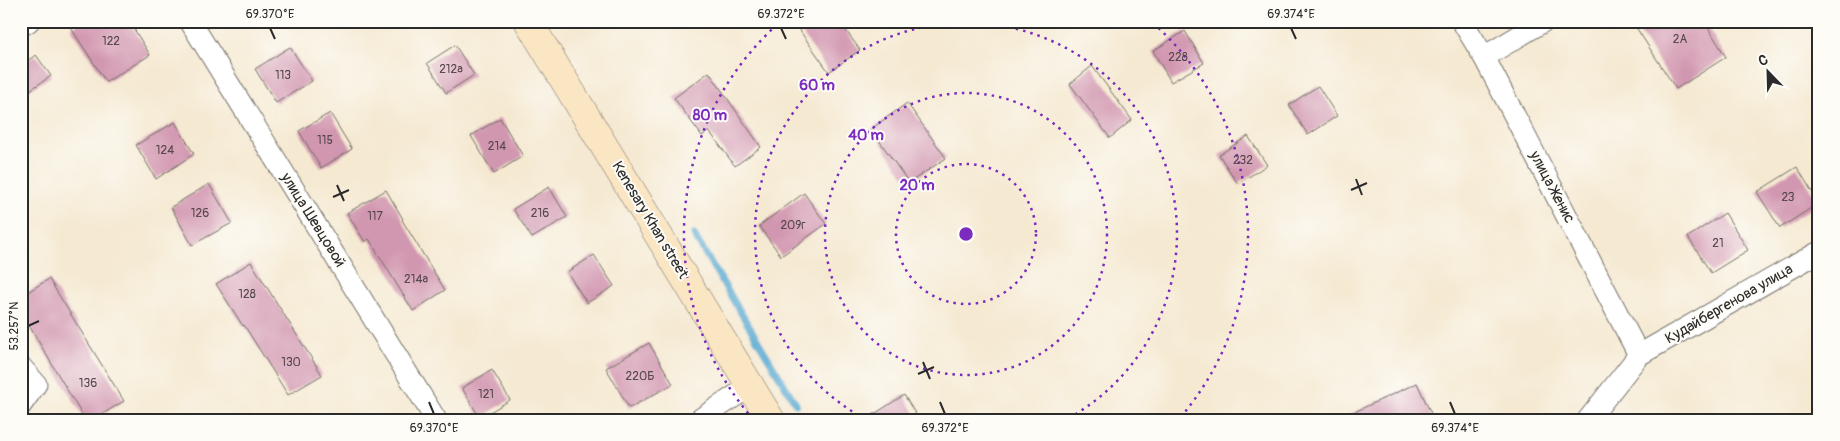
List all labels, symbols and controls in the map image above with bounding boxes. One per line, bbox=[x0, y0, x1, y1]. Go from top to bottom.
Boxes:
text: 69.370°E bbox=[246, 7, 294, 22]
text: 69.372°E bbox=[757, 7, 805, 22]
text: 69.374°E bbox=[1267, 7, 1315, 22]
house number: 2А bbox=[1673, 32, 1687, 47]
house number: 122 bbox=[102, 34, 120, 49]
north arrow bbox=[1742, 48, 1792, 98]
house number: 228 bbox=[1168, 50, 1188, 65]
text: С bbox=[1756, 51, 1771, 70]
house number: 212а bbox=[439, 62, 463, 77]
house number: 113 bbox=[275, 68, 291, 83]
text: 60 m bbox=[799, 76, 835, 95]
text: 80 m bbox=[693, 106, 727, 125]
text: 40 m bbox=[848, 126, 884, 145]
house number: 115 bbox=[317, 133, 333, 148]
house number: 214 bbox=[488, 139, 506, 154]
house number: 124 bbox=[156, 143, 174, 158]
street label: улица Женис bbox=[1525, 147, 1579, 227]
house number: 232 bbox=[1233, 153, 1253, 168]
street label: Kenesary Khan street bbox=[607, 158, 693, 283]
street label: улица Шевцовой bbox=[276, 168, 350, 271]
text: 20 m bbox=[899, 176, 935, 195]
house number: 23 bbox=[1781, 190, 1795, 205]
house number: 126 bbox=[191, 206, 209, 221]
house number: 216 bbox=[531, 206, 549, 221]
house number: 117 bbox=[367, 209, 384, 224]
house number: 209г bbox=[780, 218, 806, 233]
centre of rings bbox=[957, 225, 975, 243]
house number: 21 bbox=[1712, 236, 1724, 251]
street label: Кудайбергенова улица bbox=[1662, 260, 1796, 348]
house number: 214а bbox=[404, 272, 428, 287]
house number: 128 bbox=[238, 287, 256, 302]
text: 53.257°N bbox=[7, 302, 22, 350]
house number: 130 bbox=[281, 355, 301, 370]
house number: 220Б bbox=[626, 369, 654, 384]
house number: 136 bbox=[79, 376, 97, 391]
house number: 121 bbox=[478, 387, 494, 402]
text: 69.370°E bbox=[410, 421, 458, 436]
text: 69.372°E bbox=[921, 421, 969, 436]
text: 69.374°E bbox=[1431, 421, 1479, 436]

